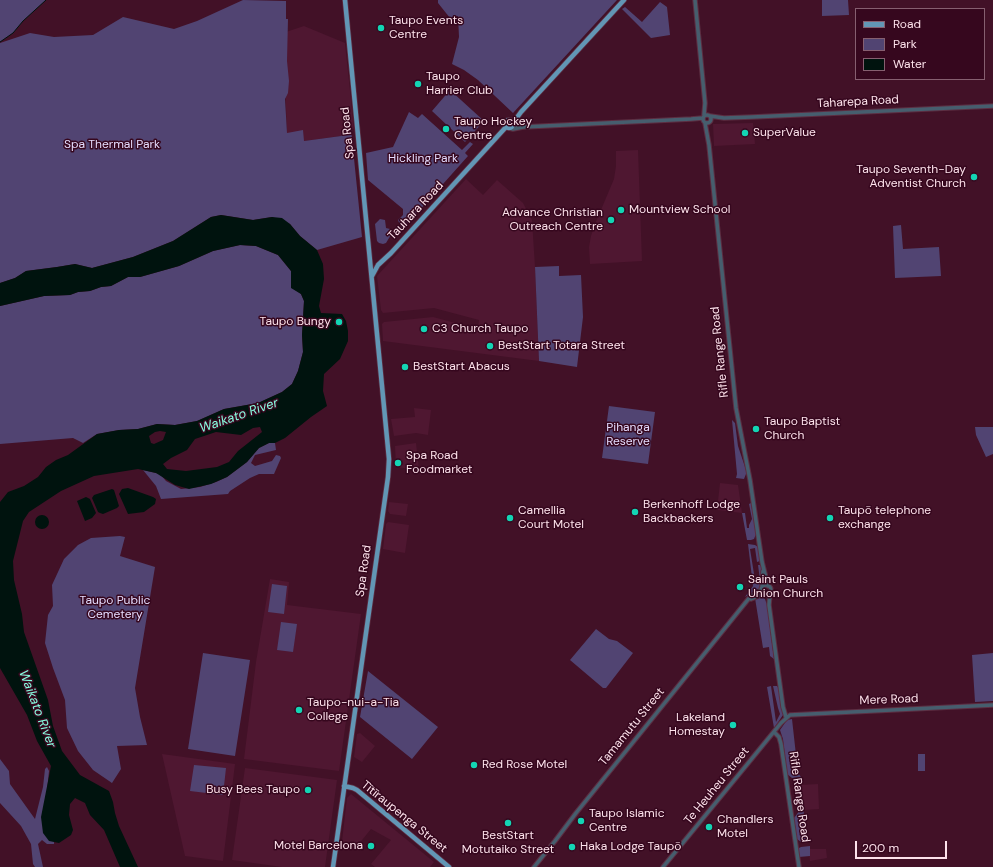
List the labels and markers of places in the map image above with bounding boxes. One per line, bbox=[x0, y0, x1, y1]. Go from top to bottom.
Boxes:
place label: Taupo Events Centre bbox=[389, 14, 463, 42]
marker: Taupo Events Centre bbox=[376, 23, 386, 33]
place label: Taupo Harrier Club bbox=[426, 70, 493, 98]
marker: Taupo Harrier Club bbox=[413, 79, 423, 89]
place label: Taupo Hockey Centre bbox=[454, 115, 532, 143]
marker: Taupo Hockey Centre bbox=[441, 124, 451, 134]
place label: SuperValue bbox=[753, 126, 816, 140]
marker: SuperValue bbox=[740, 128, 750, 138]
place label: Taupo Seventh-Day Adventist Church bbox=[856, 163, 966, 191]
marker: Taupo Seventh-Day Adventist Church bbox=[969, 172, 979, 182]
place label: Mountview School bbox=[629, 203, 730, 217]
marker: Mountview School bbox=[616, 205, 626, 215]
place label: Advance Christian Outreach Centre bbox=[502, 206, 603, 234]
marker: Advance Christian Outreach Centre bbox=[606, 215, 616, 225]
place label: Taupo Bungy bbox=[260, 315, 331, 329]
marker: Taupo Bungy bbox=[334, 317, 344, 327]
place label: C3 Church Taupo bbox=[432, 322, 528, 336]
marker: C3 Church Taupo bbox=[419, 324, 429, 334]
place label: BestStart Totara Street bbox=[498, 339, 625, 353]
marker: BestStart Totara Street bbox=[485, 341, 495, 351]
place label: BestStart Abacus bbox=[413, 360, 510, 374]
marker: BestStart Abacus bbox=[400, 362, 410, 372]
place label: Taupo Baptist Church bbox=[764, 415, 840, 443]
marker: Taupo Baptist Church bbox=[751, 424, 761, 434]
place label: Spa Road Foodmarket bbox=[406, 449, 473, 477]
marker: Spa Road Foodmarket bbox=[393, 458, 403, 468]
place label: Berkenhoff Lodge Backbackers bbox=[643, 498, 740, 526]
place label: Camellia Court Motel bbox=[518, 504, 584, 532]
place label: Taupō telephone exchange bbox=[838, 504, 931, 532]
marker: Berkenhoff Lodge Backbackers bbox=[630, 507, 640, 517]
marker: Camellia Court Motel bbox=[505, 513, 515, 523]
marker: Taupō telephone exchange bbox=[825, 513, 835, 523]
place label: Saint Pauls Union Church bbox=[748, 573, 823, 601]
marker: Saint Pauls Union Church bbox=[735, 582, 745, 592]
place label: Taupo-nui-a-Tia College bbox=[307, 696, 399, 724]
marker: Taupo-nui-a-Tia College bbox=[294, 705, 304, 715]
place label: Lakeland Homestay bbox=[669, 711, 725, 739]
marker: Lakeland Homestay bbox=[728, 720, 738, 730]
place label: Red Rose Motel bbox=[482, 758, 567, 772]
marker: Red Rose Motel bbox=[469, 760, 479, 770]
place label: Busy Bees Taupo bbox=[206, 783, 300, 797]
marker: Busy Bees Taupo bbox=[303, 785, 313, 795]
place label: Taupo Islamic Centre bbox=[589, 807, 665, 835]
place label: Chandlers Motel bbox=[717, 813, 773, 841]
marker: Taupo Islamic Centre bbox=[576, 816, 586, 826]
marker: BestStart Motutaiko Street bbox=[503, 818, 513, 828]
marker: Chandlers Motel bbox=[704, 822, 714, 832]
place label: BestStart Motutaiko Street bbox=[462, 829, 554, 857]
place label: Motel Barcelona bbox=[274, 839, 363, 853]
place label: Haka Lodge Taupō bbox=[580, 840, 681, 854]
marker: Motel Barcelona bbox=[366, 841, 376, 851]
marker: Haka Lodge Taupō bbox=[567, 842, 577, 852]

